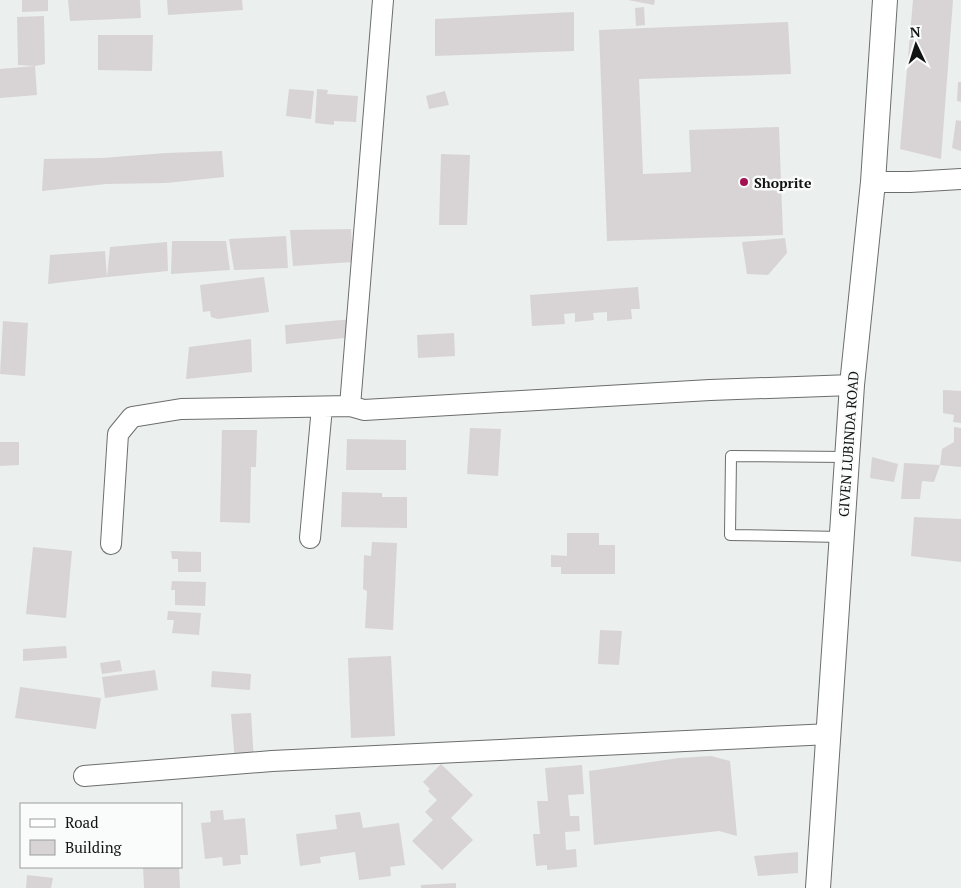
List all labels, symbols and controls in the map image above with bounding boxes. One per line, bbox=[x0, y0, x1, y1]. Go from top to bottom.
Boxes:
north arrow bbox=[891, 20, 941, 70]
text: N bbox=[909, 22, 921, 41]
place label: Shoprite bbox=[754, 173, 812, 192]
marker: Shoprite bbox=[738, 176, 750, 188]
street label: GIVEN LUBINDA ROAD bbox=[833, 370, 863, 518]
legend bbox=[20, 803, 182, 868]
text: Road bbox=[65, 812, 98, 832]
text: Building bbox=[65, 837, 123, 857]

